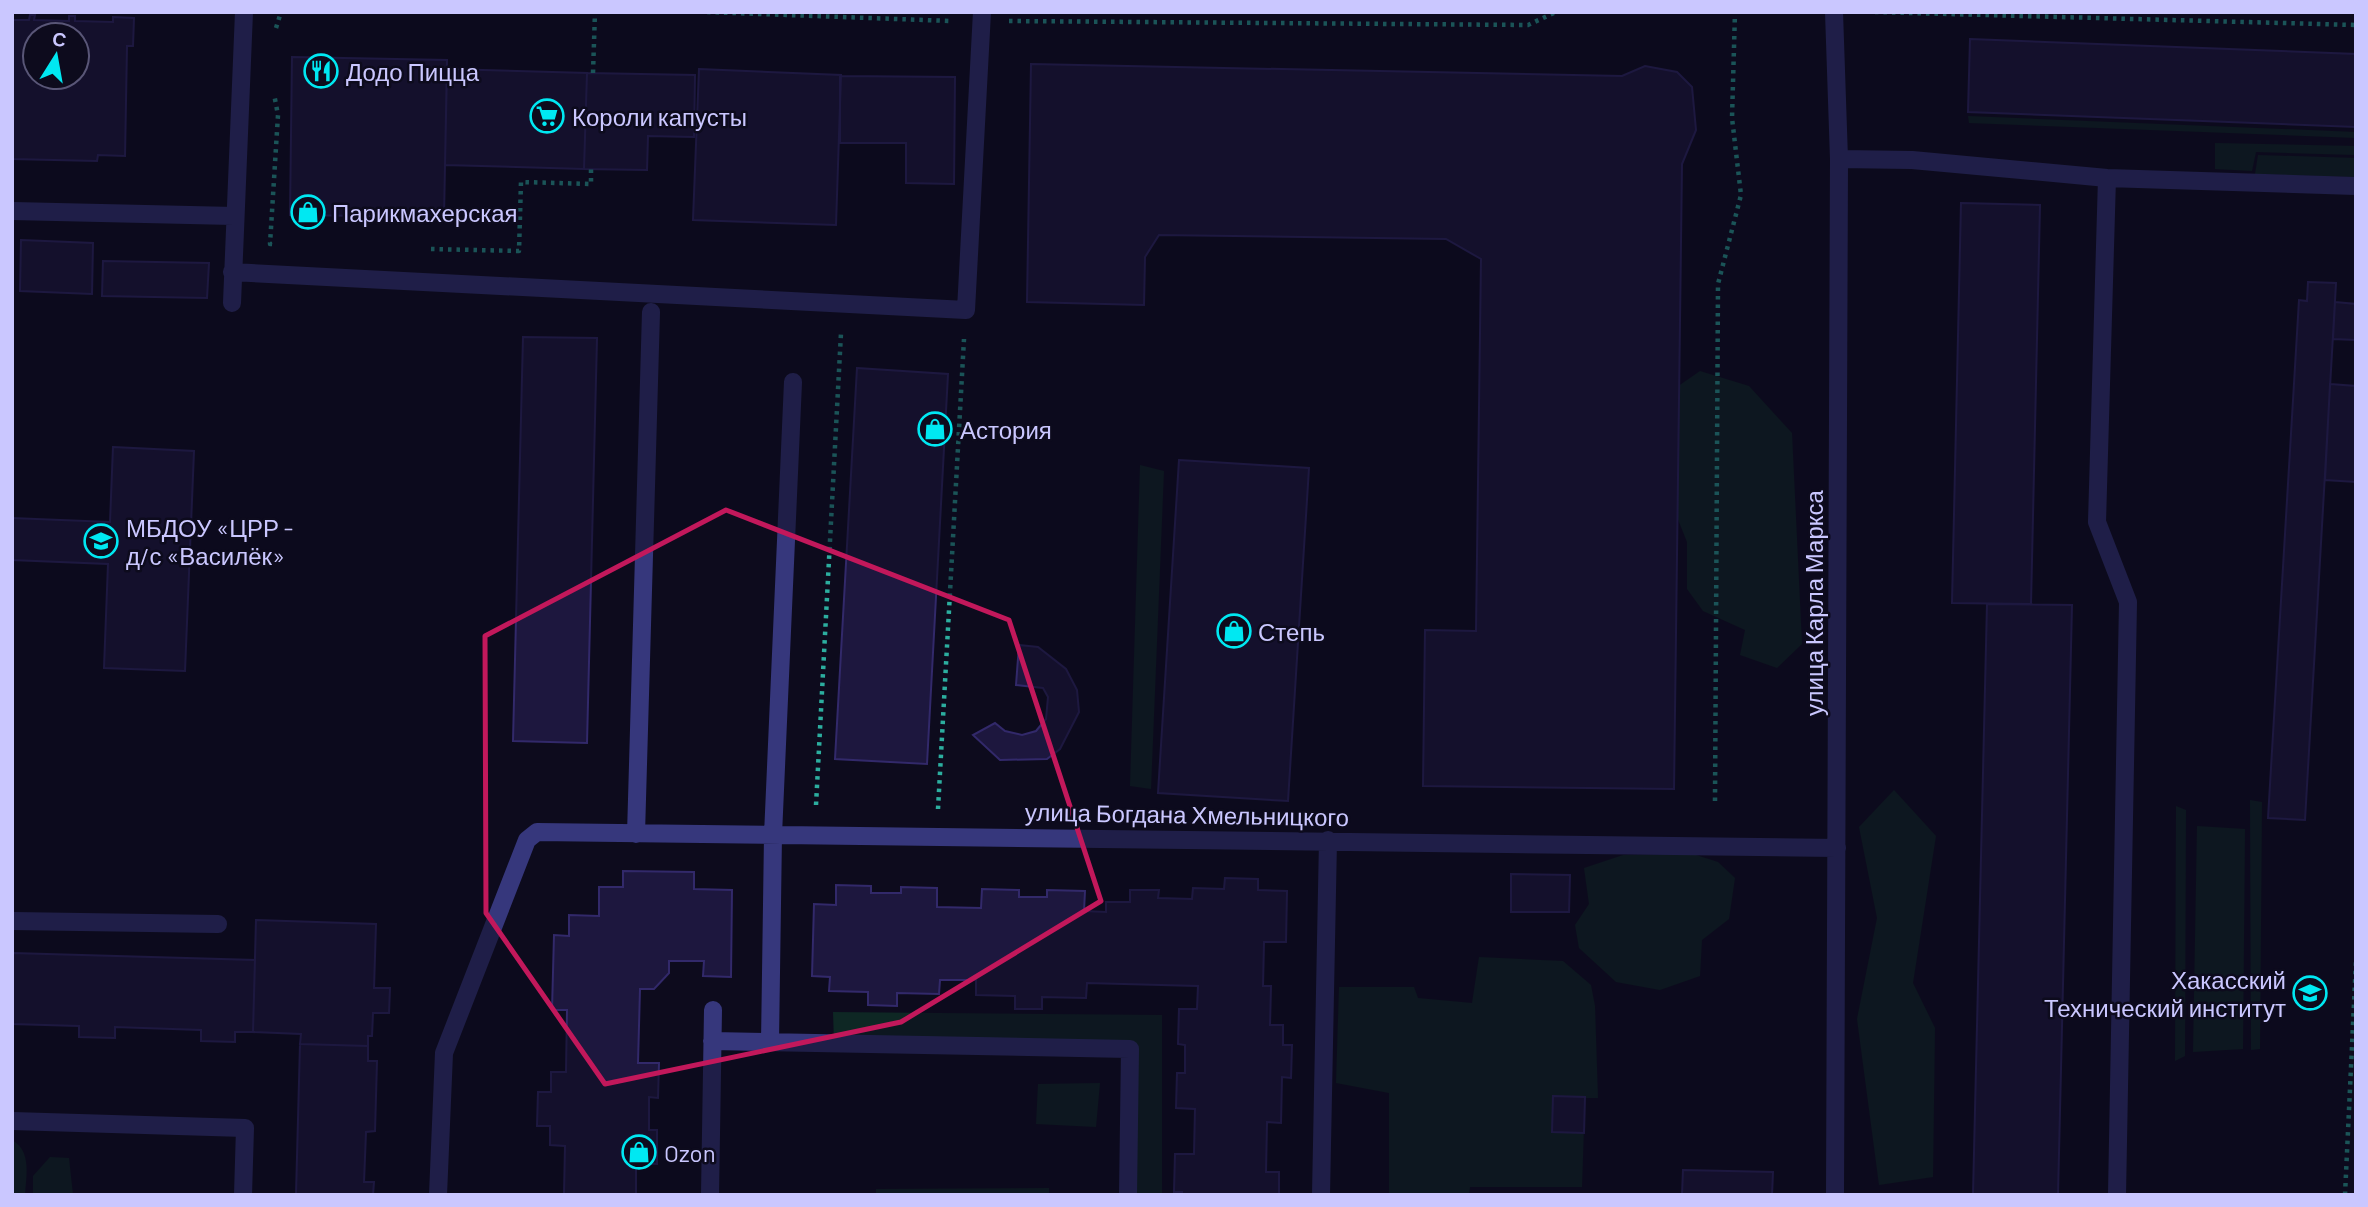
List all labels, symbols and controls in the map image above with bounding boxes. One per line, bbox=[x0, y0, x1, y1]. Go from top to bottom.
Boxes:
north arrow bbox=[21, 21, 91, 91]
text: С bbox=[50, 26, 69, 51]
restaurant icon: Додо Пицца bbox=[302, 52, 340, 90]
place label: Додо Пицца bbox=[346, 57, 480, 86]
supermarket icon: Короли капусты bbox=[528, 97, 566, 135]
place label: Короли капусты bbox=[572, 102, 747, 131]
shop icon: Парикмахерская bbox=[289, 193, 327, 231]
place label: Парикмахерская bbox=[332, 198, 518, 227]
shop icon: Астория bbox=[916, 410, 954, 448]
place label: Астория bbox=[960, 415, 1052, 444]
street label: улица Карла Маркса bbox=[1799, 489, 1828, 716]
place label: МБДОУ «ЦРР - д/с «Василёк» bbox=[126, 513, 293, 570]
school or university icon: МБДОУ «ЦРР - д/с «Василёк» bbox=[82, 522, 120, 560]
shop icon: Степь bbox=[1215, 612, 1253, 650]
place label: Степь bbox=[1258, 617, 1325, 646]
street label: улица Богдана Хмельницкого bbox=[1025, 797, 1349, 831]
place label: Хакасский Технический институт bbox=[2044, 965, 2286, 1022]
school or university icon: Хакасский Технический институт bbox=[2291, 974, 2329, 1012]
shop icon: Ozon bbox=[620, 1133, 658, 1171]
place label: Ozon bbox=[664, 1138, 716, 1167]

